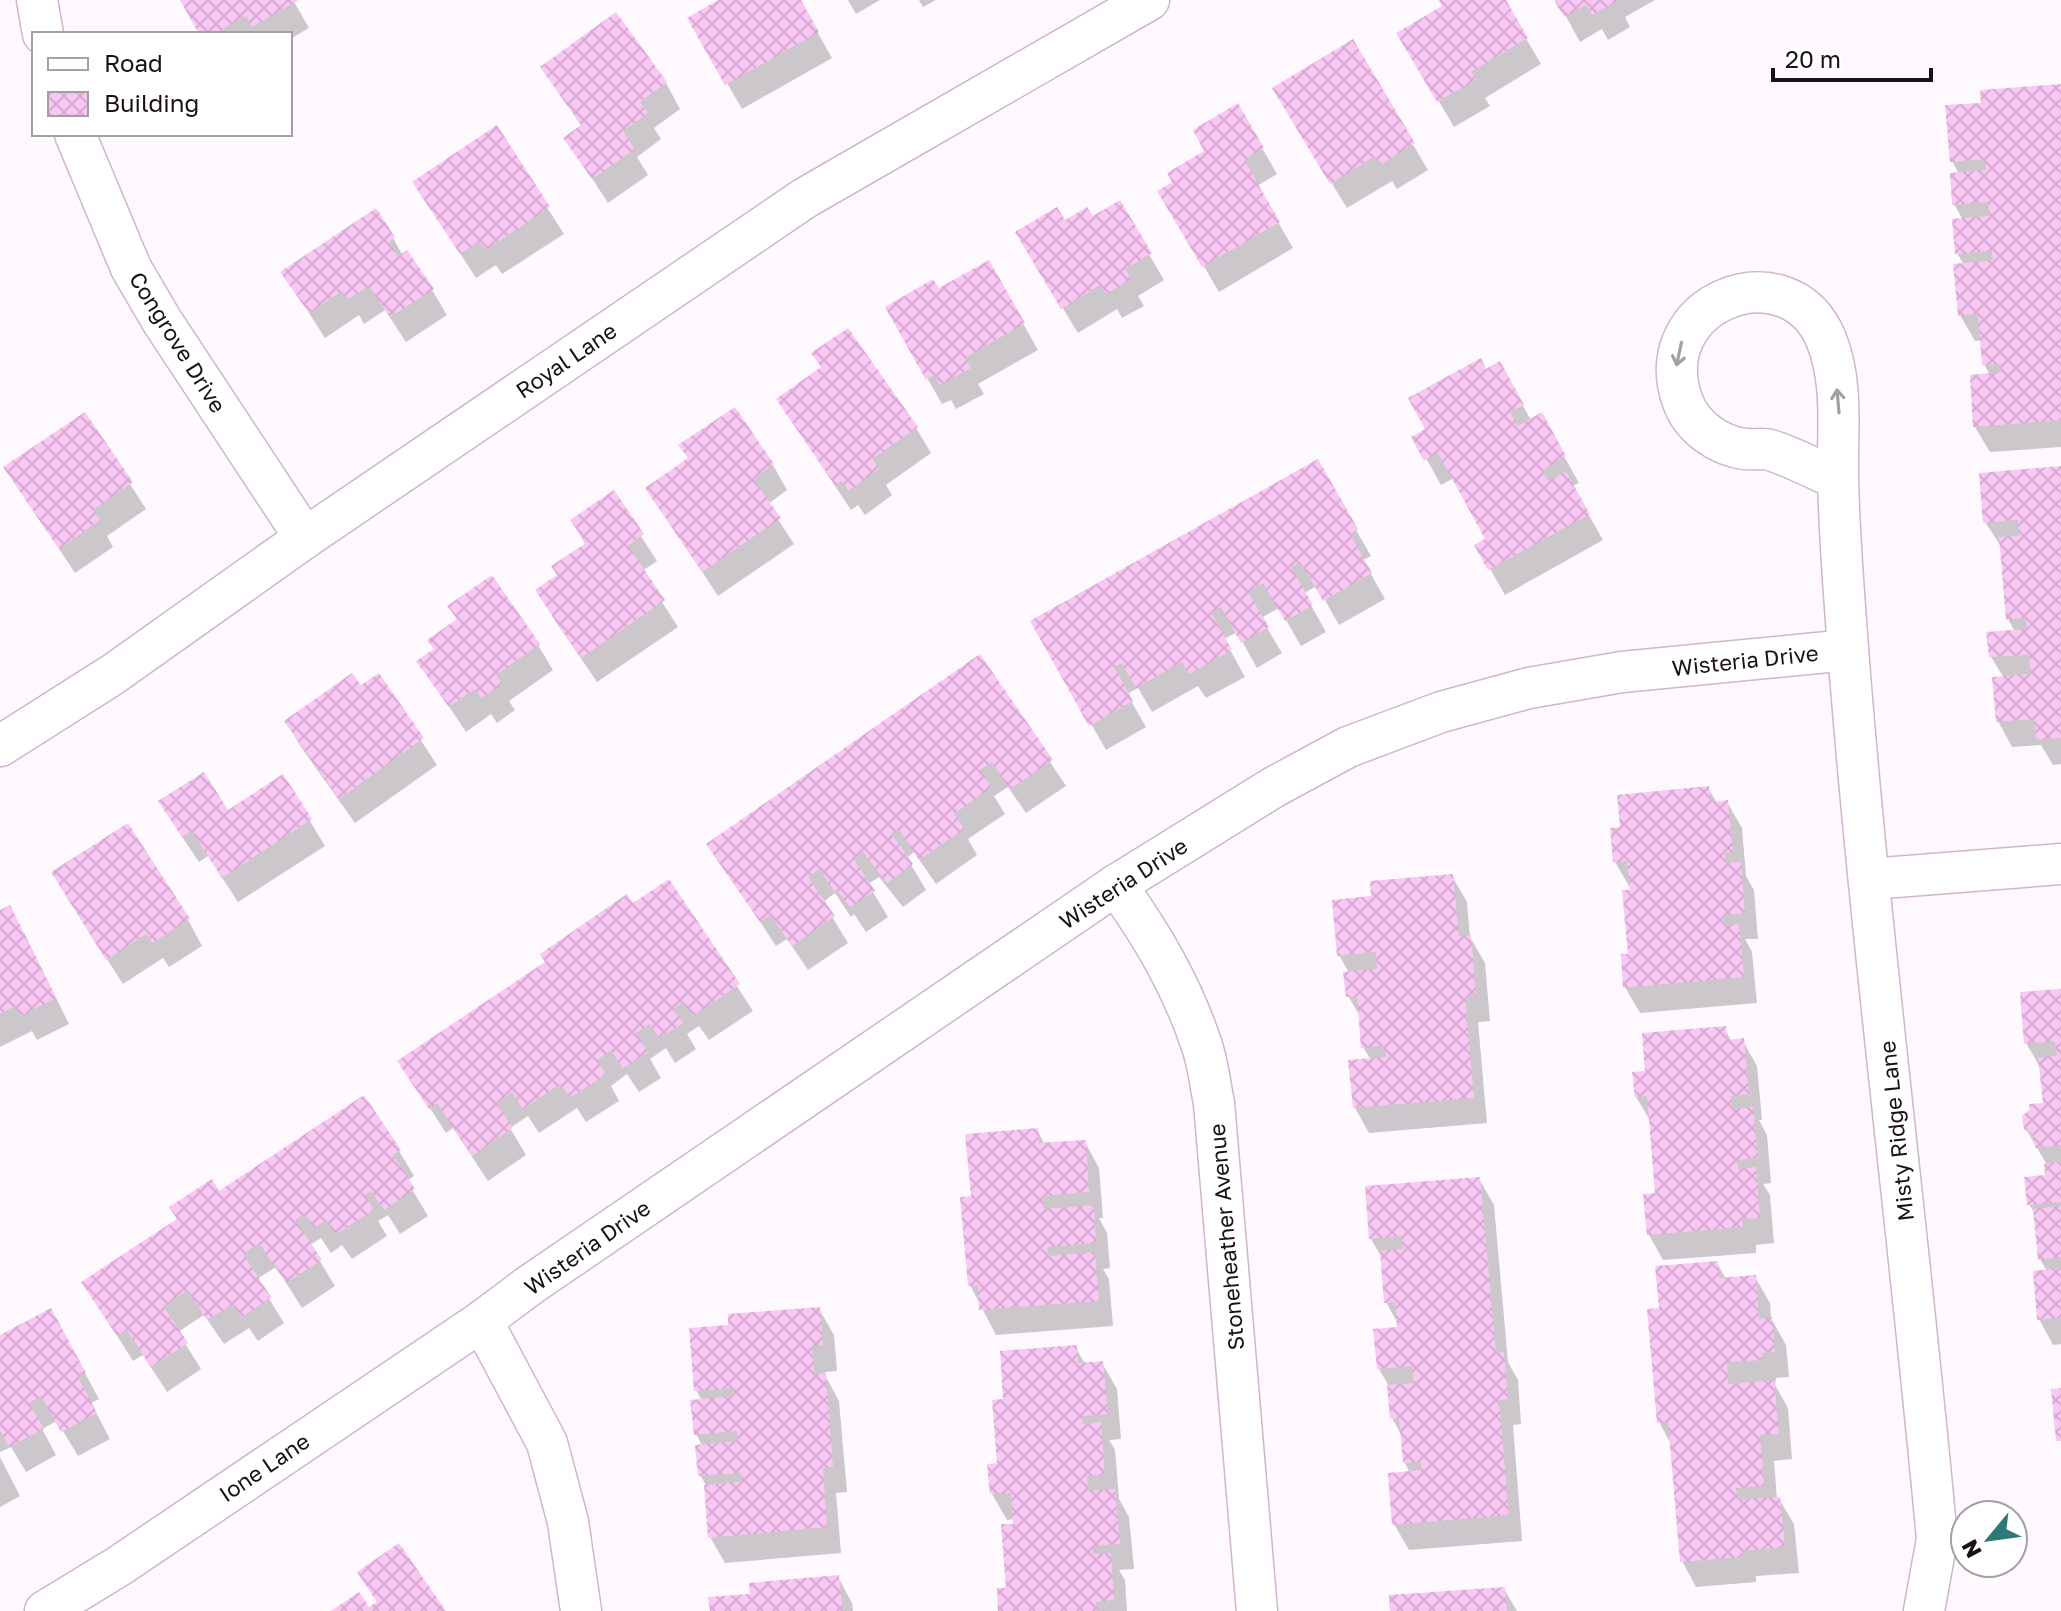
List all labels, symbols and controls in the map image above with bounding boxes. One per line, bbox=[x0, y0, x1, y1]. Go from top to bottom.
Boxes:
legend bbox=[32, 32, 292, 136]
scale bar bbox=[1773, 32, 1931, 82]
text: 20 m bbox=[1785, 44, 1841, 73]
text: Road bbox=[104, 48, 163, 77]
text: Building bbox=[104, 88, 199, 117]
street label: Congrove Drive bbox=[124, 267, 232, 417]
street label: Royal Lane bbox=[511, 316, 621, 404]
one-way arrow bbox=[1671, 341, 1686, 367]
one-way arrow bbox=[1830, 388, 1845, 415]
street label: Wisteria Drive bbox=[1670, 639, 1820, 681]
street label: Wisteria Drive bbox=[1054, 832, 1192, 934]
street label: Misty Ridge Lane bbox=[1873, 1039, 1919, 1223]
street label: Stoneheather Avenue bbox=[1203, 1123, 1249, 1351]
street label: Wisteria Drive bbox=[519, 1194, 655, 1300]
street label: Ione Lane bbox=[214, 1427, 314, 1507]
north arrow bbox=[1949, 1499, 2029, 1579]
text: N bbox=[1955, 1535, 1987, 1563]

